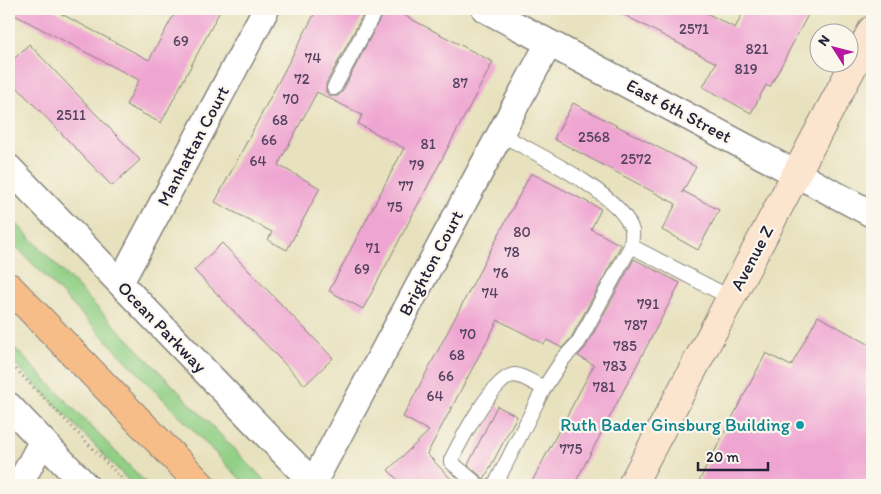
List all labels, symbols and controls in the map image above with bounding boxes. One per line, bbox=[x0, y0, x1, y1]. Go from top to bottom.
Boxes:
house number: 2571 bbox=[679, 20, 709, 38]
north arrow bbox=[808, 22, 858, 72]
house number: 69 bbox=[173, 32, 189, 50]
text: N bbox=[814, 32, 834, 49]
house number: 821 bbox=[745, 40, 769, 58]
house number: 74 bbox=[305, 49, 321, 67]
house number: 819 bbox=[734, 60, 758, 78]
house number: 72 bbox=[294, 70, 310, 88]
house number: 87 bbox=[452, 74, 468, 92]
street label: East 6th Street bbox=[623, 74, 736, 148]
street label: Manhattan Court bbox=[152, 82, 234, 210]
house number: 70 bbox=[283, 90, 299, 108]
house number: 2511 bbox=[56, 106, 86, 124]
house number: 68 bbox=[272, 111, 288, 129]
house number: 2568 bbox=[578, 128, 610, 146]
house number: 66 bbox=[261, 131, 277, 149]
house number: 81 bbox=[420, 135, 436, 153]
house number: 2572 bbox=[620, 150, 652, 168]
house number: 64 bbox=[250, 152, 266, 170]
house number: 79 bbox=[409, 156, 425, 174]
house number: 77 bbox=[399, 177, 414, 195]
house number: 75 bbox=[387, 198, 403, 216]
street label: Brighton Court bbox=[394, 206, 468, 319]
street label: Avenue Z bbox=[726, 222, 778, 294]
house number: 80 bbox=[513, 223, 531, 241]
house number: 71 bbox=[366, 239, 380, 257]
house number: 78 bbox=[504, 243, 520, 261]
house number: 69 bbox=[354, 260, 370, 278]
house number: 76 bbox=[493, 264, 509, 282]
street label: Ocean Parkway bbox=[113, 277, 211, 378]
house number: 74 bbox=[482, 284, 498, 302]
house number: 791 bbox=[637, 295, 659, 313]
house number: 787 bbox=[624, 316, 648, 334]
house number: 70 bbox=[460, 325, 476, 343]
house number: 785 bbox=[613, 337, 637, 355]
house number: 68 bbox=[449, 346, 465, 364]
house number: 783 bbox=[603, 357, 627, 375]
house number: 66 bbox=[438, 367, 454, 385]
house number: 781 bbox=[593, 378, 615, 396]
house number: 64 bbox=[427, 387, 443, 405]
place label: Ruth Bader Ginsburg Building bbox=[560, 414, 791, 436]
marker: Ruth Bader Ginsburg Building bbox=[794, 419, 806, 431]
scale bar bbox=[698, 439, 768, 471]
house number: 775 bbox=[560, 440, 582, 458]
text: 20 m bbox=[706, 448, 740, 466]

